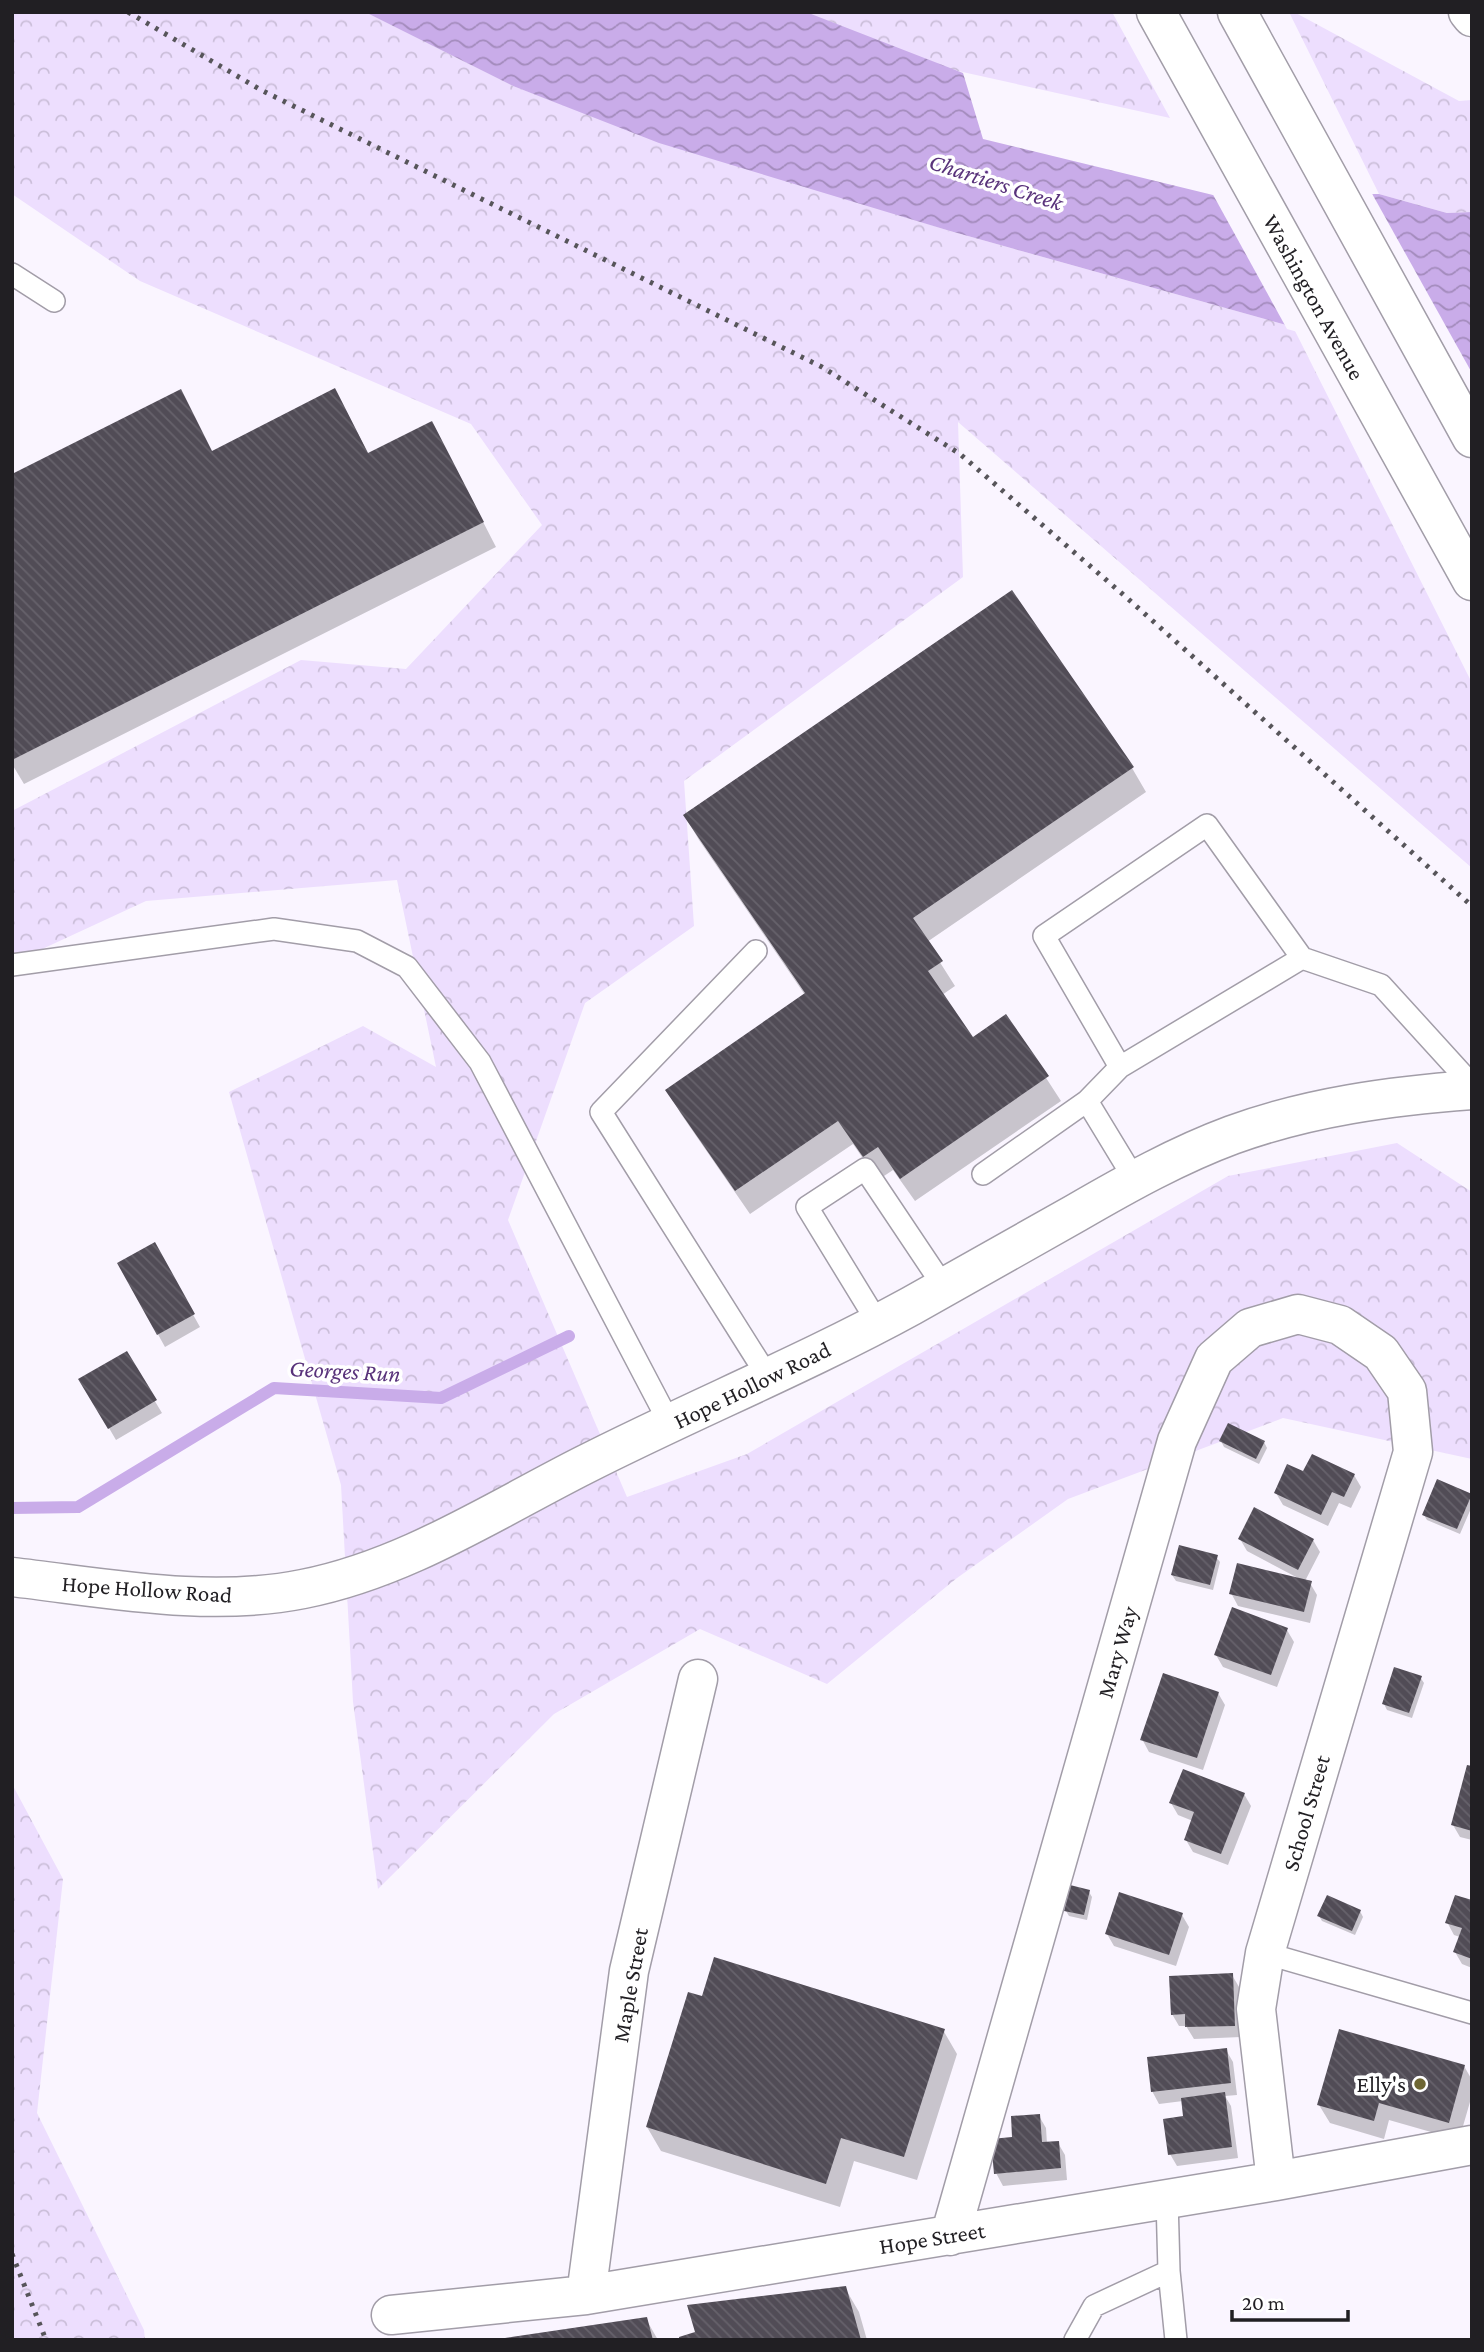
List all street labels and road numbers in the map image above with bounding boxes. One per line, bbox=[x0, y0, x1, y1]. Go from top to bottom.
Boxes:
street label: Washington Avenue bbox=[1258, 210, 1370, 384]
street label: Hope Hollow Road bbox=[670, 1336, 834, 1434]
street label: Hope Hollow Road bbox=[61, 1570, 233, 1608]
street label: Mary Way bbox=[1092, 1603, 1143, 1701]
street label: School Street bbox=[1277, 1752, 1335, 1874]
street label: Maple Street bbox=[607, 1925, 653, 2044]
street label: Hope Street bbox=[877, 2217, 987, 2259]

